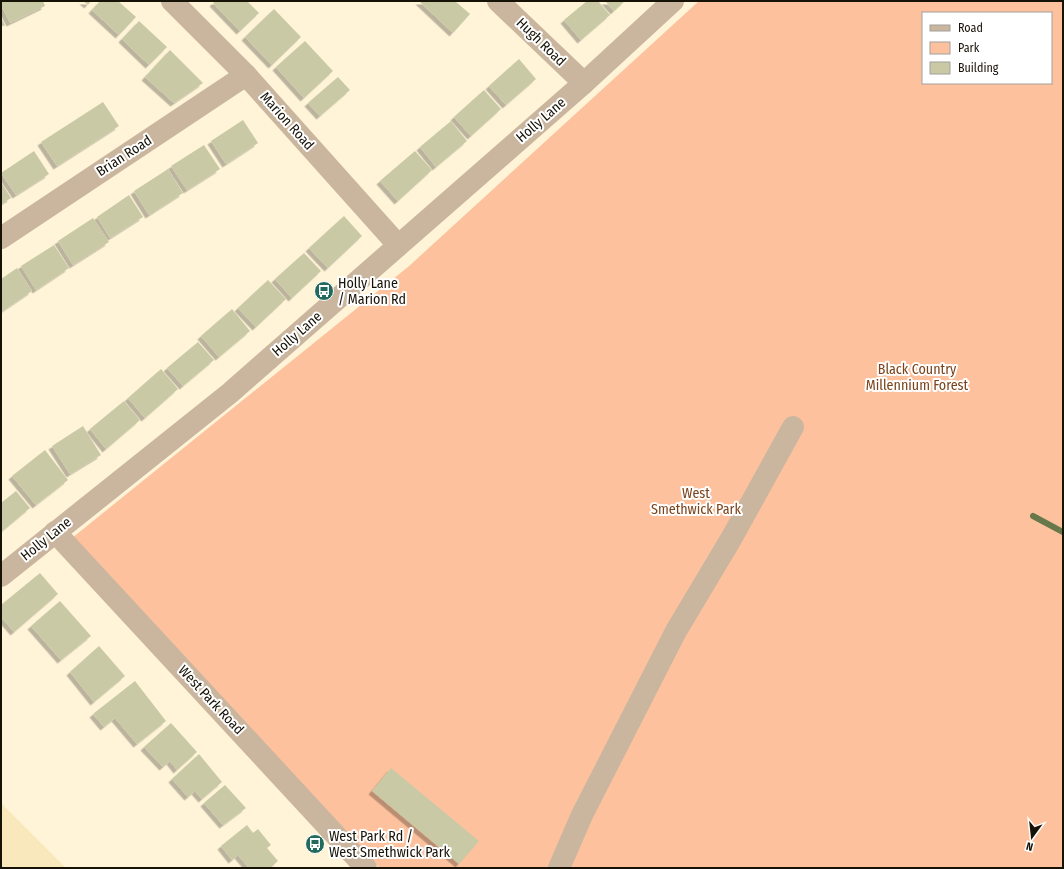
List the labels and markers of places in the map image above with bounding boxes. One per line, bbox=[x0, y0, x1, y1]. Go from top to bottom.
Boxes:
place label: Holly Lane / Marion Rd bbox=[338, 275, 406, 308]
bus stop icon: Holly Lane / Marion Rd bbox=[313, 280, 335, 302]
place label: West Park Rd / West Smethwick Park bbox=[329, 828, 451, 861]
bus stop icon: West Park Rd / West Smethwick Park bbox=[304, 833, 326, 855]

